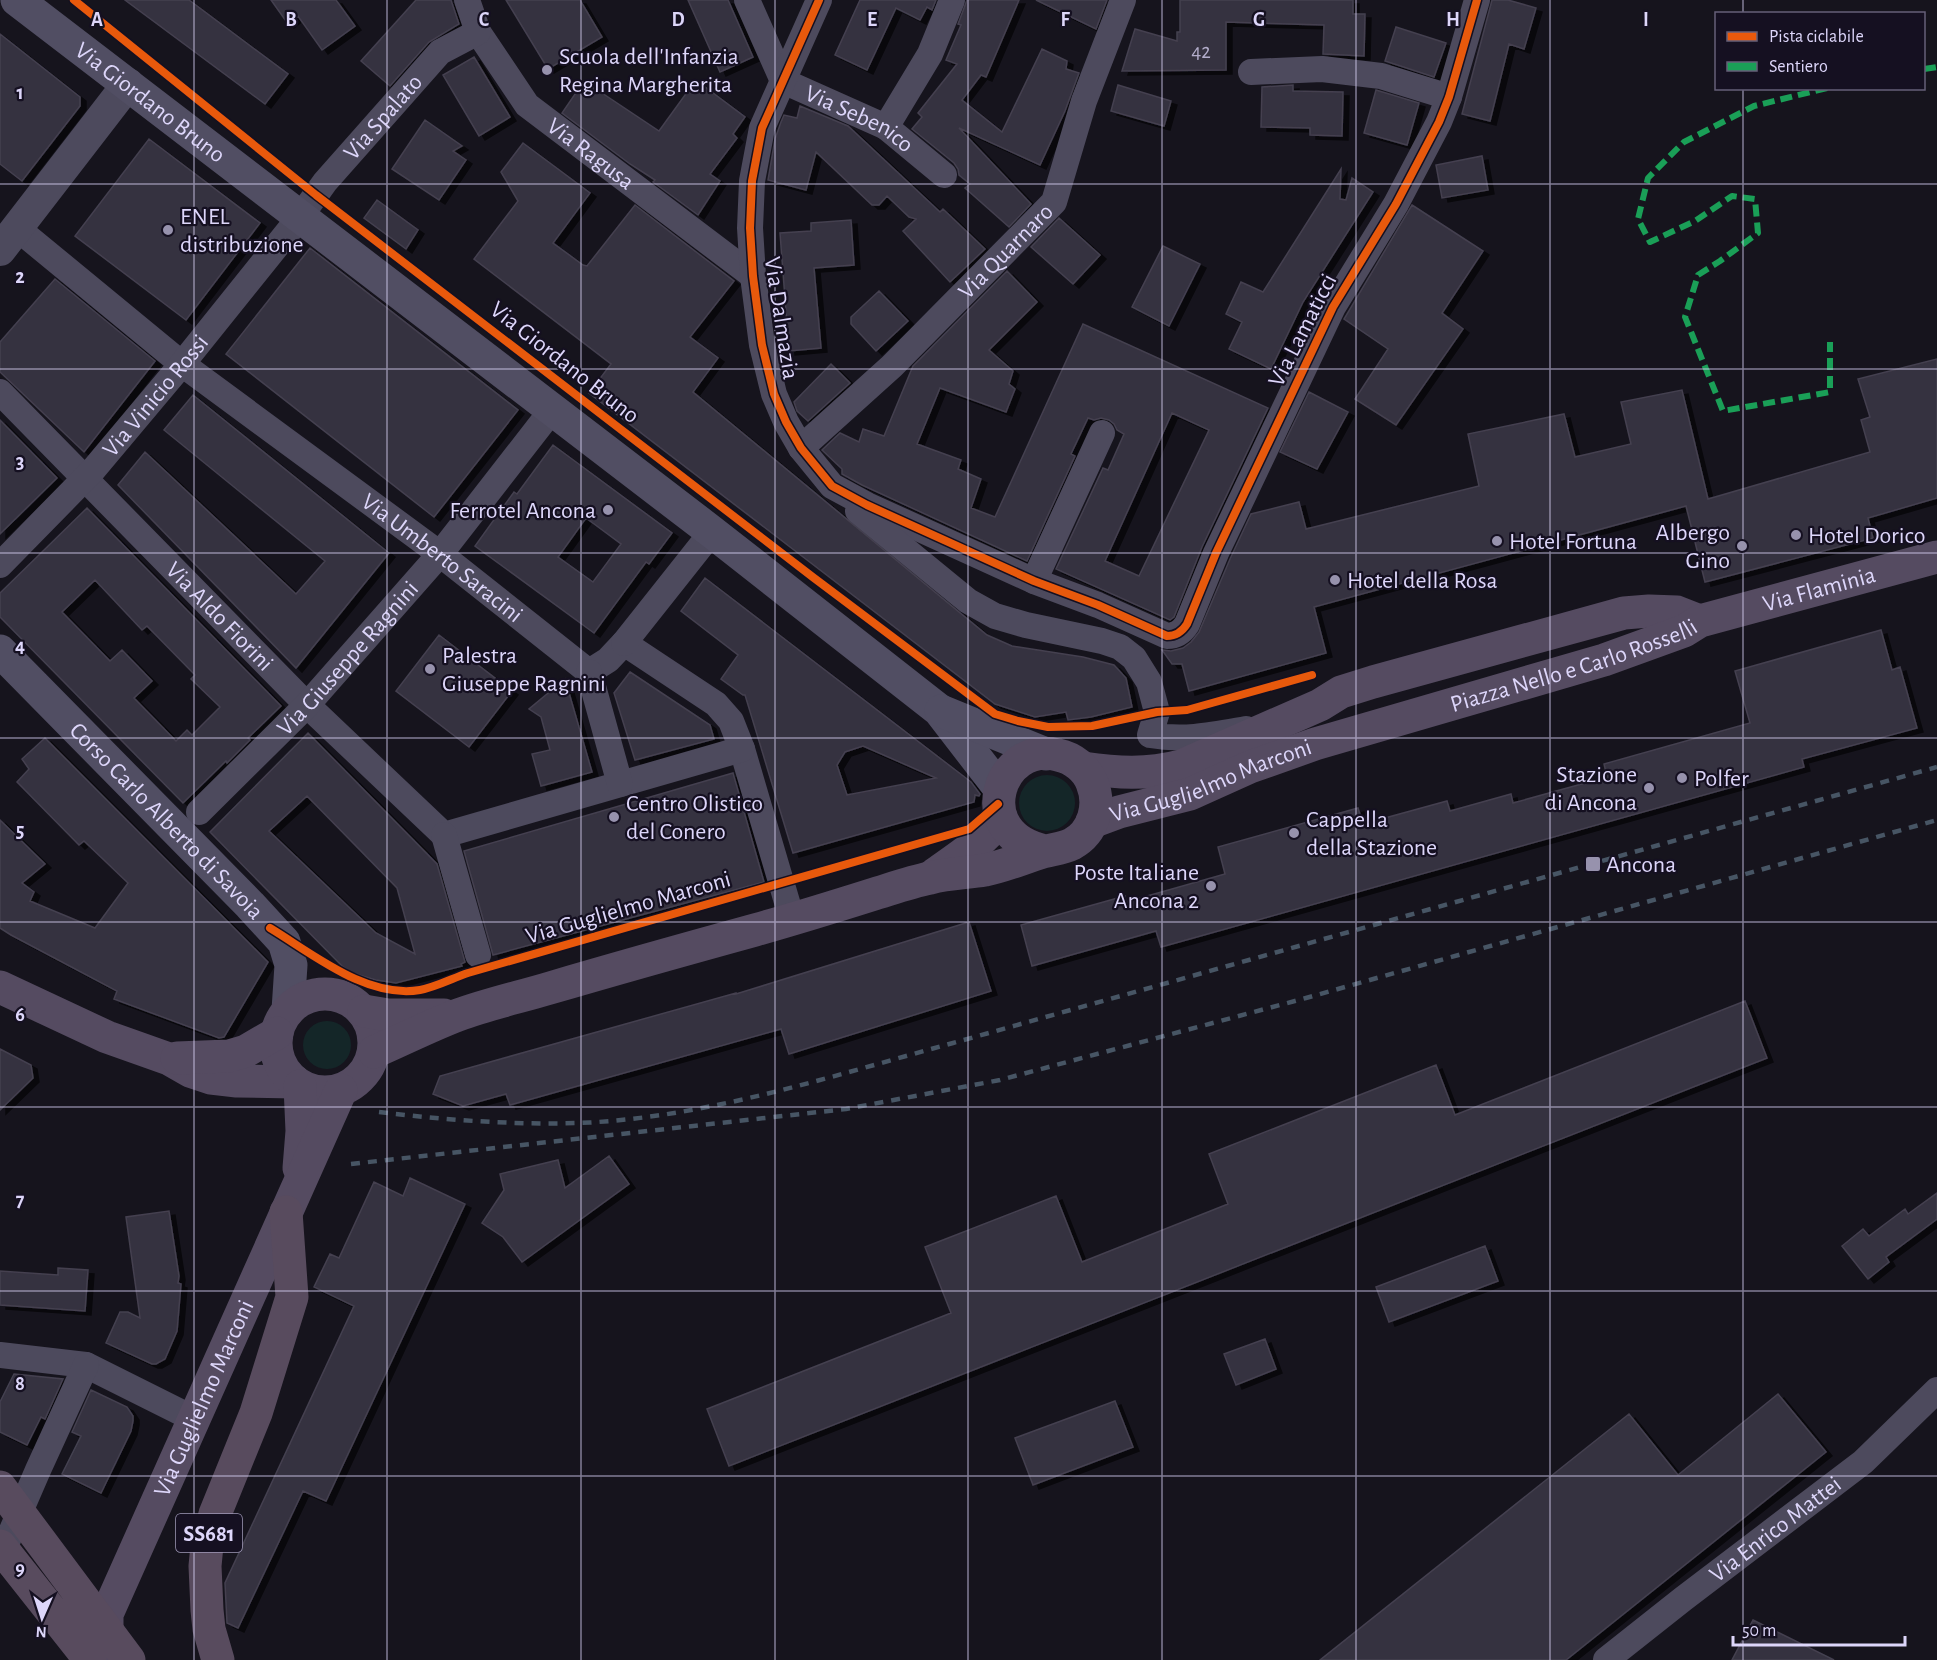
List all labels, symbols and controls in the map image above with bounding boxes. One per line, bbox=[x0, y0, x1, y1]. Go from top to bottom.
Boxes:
text: A bbox=[91, 10, 103, 30]
text: B bbox=[285, 10, 297, 30]
text: C bbox=[479, 10, 490, 30]
text: D bbox=[671, 10, 685, 30]
text: E bbox=[867, 10, 877, 30]
text: F bbox=[1060, 10, 1070, 30]
text: G bbox=[1253, 10, 1265, 30]
text: H bbox=[1446, 10, 1460, 30]
text: I bbox=[1643, 10, 1649, 30]
legend bbox=[1715, 12, 1925, 90]
text: Pista ciclabile bbox=[1769, 28, 1864, 46]
street label: Via Giordano Bruno bbox=[70, 38, 229, 168]
house number: 42 bbox=[1191, 41, 1211, 62]
place label: Scuola dell'Infanzia Regina Margherita bbox=[559, 45, 739, 97]
text: Sentiero bbox=[1769, 58, 1828, 76]
marker: Scuola dell'Infanzia Regina Margherita bbox=[540, 63, 554, 77]
street label: Via Spalato bbox=[340, 70, 427, 165]
street label: Via Sebenico bbox=[801, 81, 918, 157]
text: 1 bbox=[16, 83, 24, 103]
street label: Via Ragusa bbox=[542, 114, 638, 195]
street label: Via Quarnaro bbox=[954, 199, 1058, 304]
place label: ENEL distribuzione bbox=[180, 205, 304, 257]
marker: ENEL distribuzione bbox=[161, 223, 175, 237]
street label: Via Dalmazia bbox=[759, 255, 803, 381]
text: 2 bbox=[15, 267, 25, 287]
street label: Via Lamaticci bbox=[1264, 270, 1342, 391]
street label: Via Giordano Bruno bbox=[485, 297, 643, 428]
street label: Via Vinicio Rossi bbox=[99, 331, 213, 462]
text: 3 bbox=[16, 452, 24, 472]
street label: Via Umberto Saracini bbox=[357, 489, 527, 628]
place label: Ferrotel Ancona bbox=[450, 499, 596, 523]
marker: Ferrotel Ancona bbox=[601, 503, 615, 517]
place label: Albergo Gino bbox=[1656, 521, 1730, 573]
place label: Hotel Dorico bbox=[1808, 524, 1926, 548]
marker: Hotel Dorico bbox=[1789, 528, 1803, 542]
place label: Hotel Fortuna bbox=[1509, 530, 1637, 554]
marker: Hotel Fortuna bbox=[1490, 534, 1504, 548]
marker: Albergo Gino bbox=[1735, 539, 1749, 553]
street label: Via Aldo Fiorini bbox=[161, 558, 277, 676]
street label: Via Flaminia bbox=[1760, 563, 1878, 617]
place label: Hotel della Rosa bbox=[1347, 569, 1498, 593]
marker: Hotel della Rosa bbox=[1328, 573, 1342, 587]
street label: Via Giuseppe Ragnini bbox=[273, 577, 423, 740]
street label: Piazza Nello e Carlo Rosselli bbox=[1448, 615, 1702, 717]
text: 4 bbox=[15, 636, 25, 656]
place label: Palestra Giuseppe Ragnini bbox=[442, 644, 606, 696]
marker: Palestra Giuseppe Ragnini bbox=[423, 662, 437, 676]
street label: Corso Carlo Alberto di Savoia bbox=[65, 718, 268, 924]
street label: Via Guglielmo Marconi bbox=[1107, 735, 1315, 827]
place label: Stazione di Ancona bbox=[1545, 763, 1637, 815]
place label: Polfer bbox=[1694, 767, 1749, 791]
marker: Polfer bbox=[1675, 771, 1689, 785]
marker: Stazione di Ancona bbox=[1642, 781, 1656, 795]
place label: Centro Olistico del Conero bbox=[626, 792, 763, 844]
place label: Cappella della Stazione bbox=[1306, 808, 1437, 860]
marker: Centro Olistico del Conero bbox=[607, 810, 621, 824]
text: 5 bbox=[16, 821, 24, 841]
marker: Cappella della Stazione bbox=[1287, 826, 1301, 840]
place label: Ancona bbox=[1606, 853, 1676, 877]
marker: Ancona bbox=[1584, 855, 1602, 873]
place label: Poste Italiane Ancona 2 bbox=[1074, 861, 1199, 913]
street label: Via Guglielmo Marconi bbox=[523, 867, 734, 949]
marker: Poste Italiane Ancona 2 bbox=[1204, 879, 1218, 893]
text: 6 bbox=[15, 1005, 25, 1025]
text: 7 bbox=[16, 1190, 25, 1210]
street label: Via Guglielmo Marconi bbox=[150, 1297, 259, 1500]
text: 8 bbox=[15, 1374, 25, 1394]
street label: Via Enrico Mattei bbox=[1706, 1472, 1846, 1587]
road number: SS681 bbox=[176, 1514, 242, 1552]
text: 9 bbox=[15, 1559, 25, 1579]
north arrow bbox=[12, 1588, 72, 1648]
scale bar bbox=[1733, 1609, 1906, 1647]
text: 50 m bbox=[1742, 1622, 1776, 1640]
text: N bbox=[35, 1624, 47, 1640]

